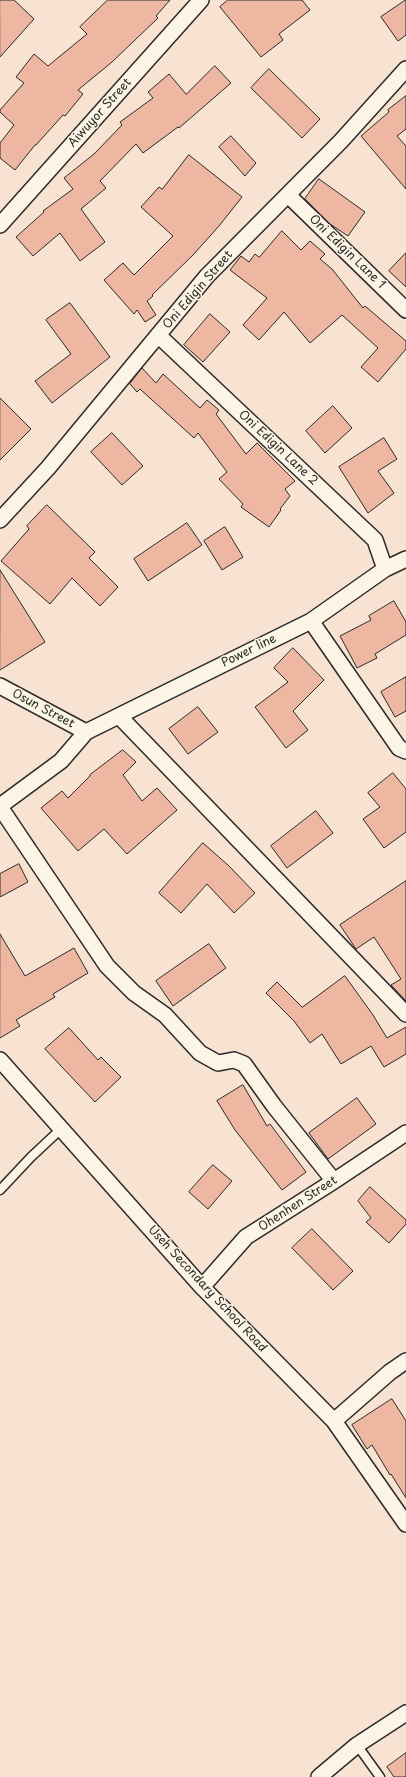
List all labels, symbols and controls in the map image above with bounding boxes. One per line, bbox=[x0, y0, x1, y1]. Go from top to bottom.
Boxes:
street label: Aiwuyor Street bbox=[65, 76, 135, 150]
street label: Oni Edigin Lane 1 bbox=[306, 212, 388, 292]
street label: Oni Edigin Street bbox=[160, 248, 236, 332]
street label: Oni Edigin Lane 2 bbox=[235, 408, 321, 488]
street label: Power line bbox=[219, 632, 279, 670]
street label: Osun Street bbox=[9, 687, 77, 731]
street label: Ohenhen Street bbox=[256, 1173, 340, 1235]
street label: Useh Secondary School Road bbox=[145, 1223, 269, 1355]

